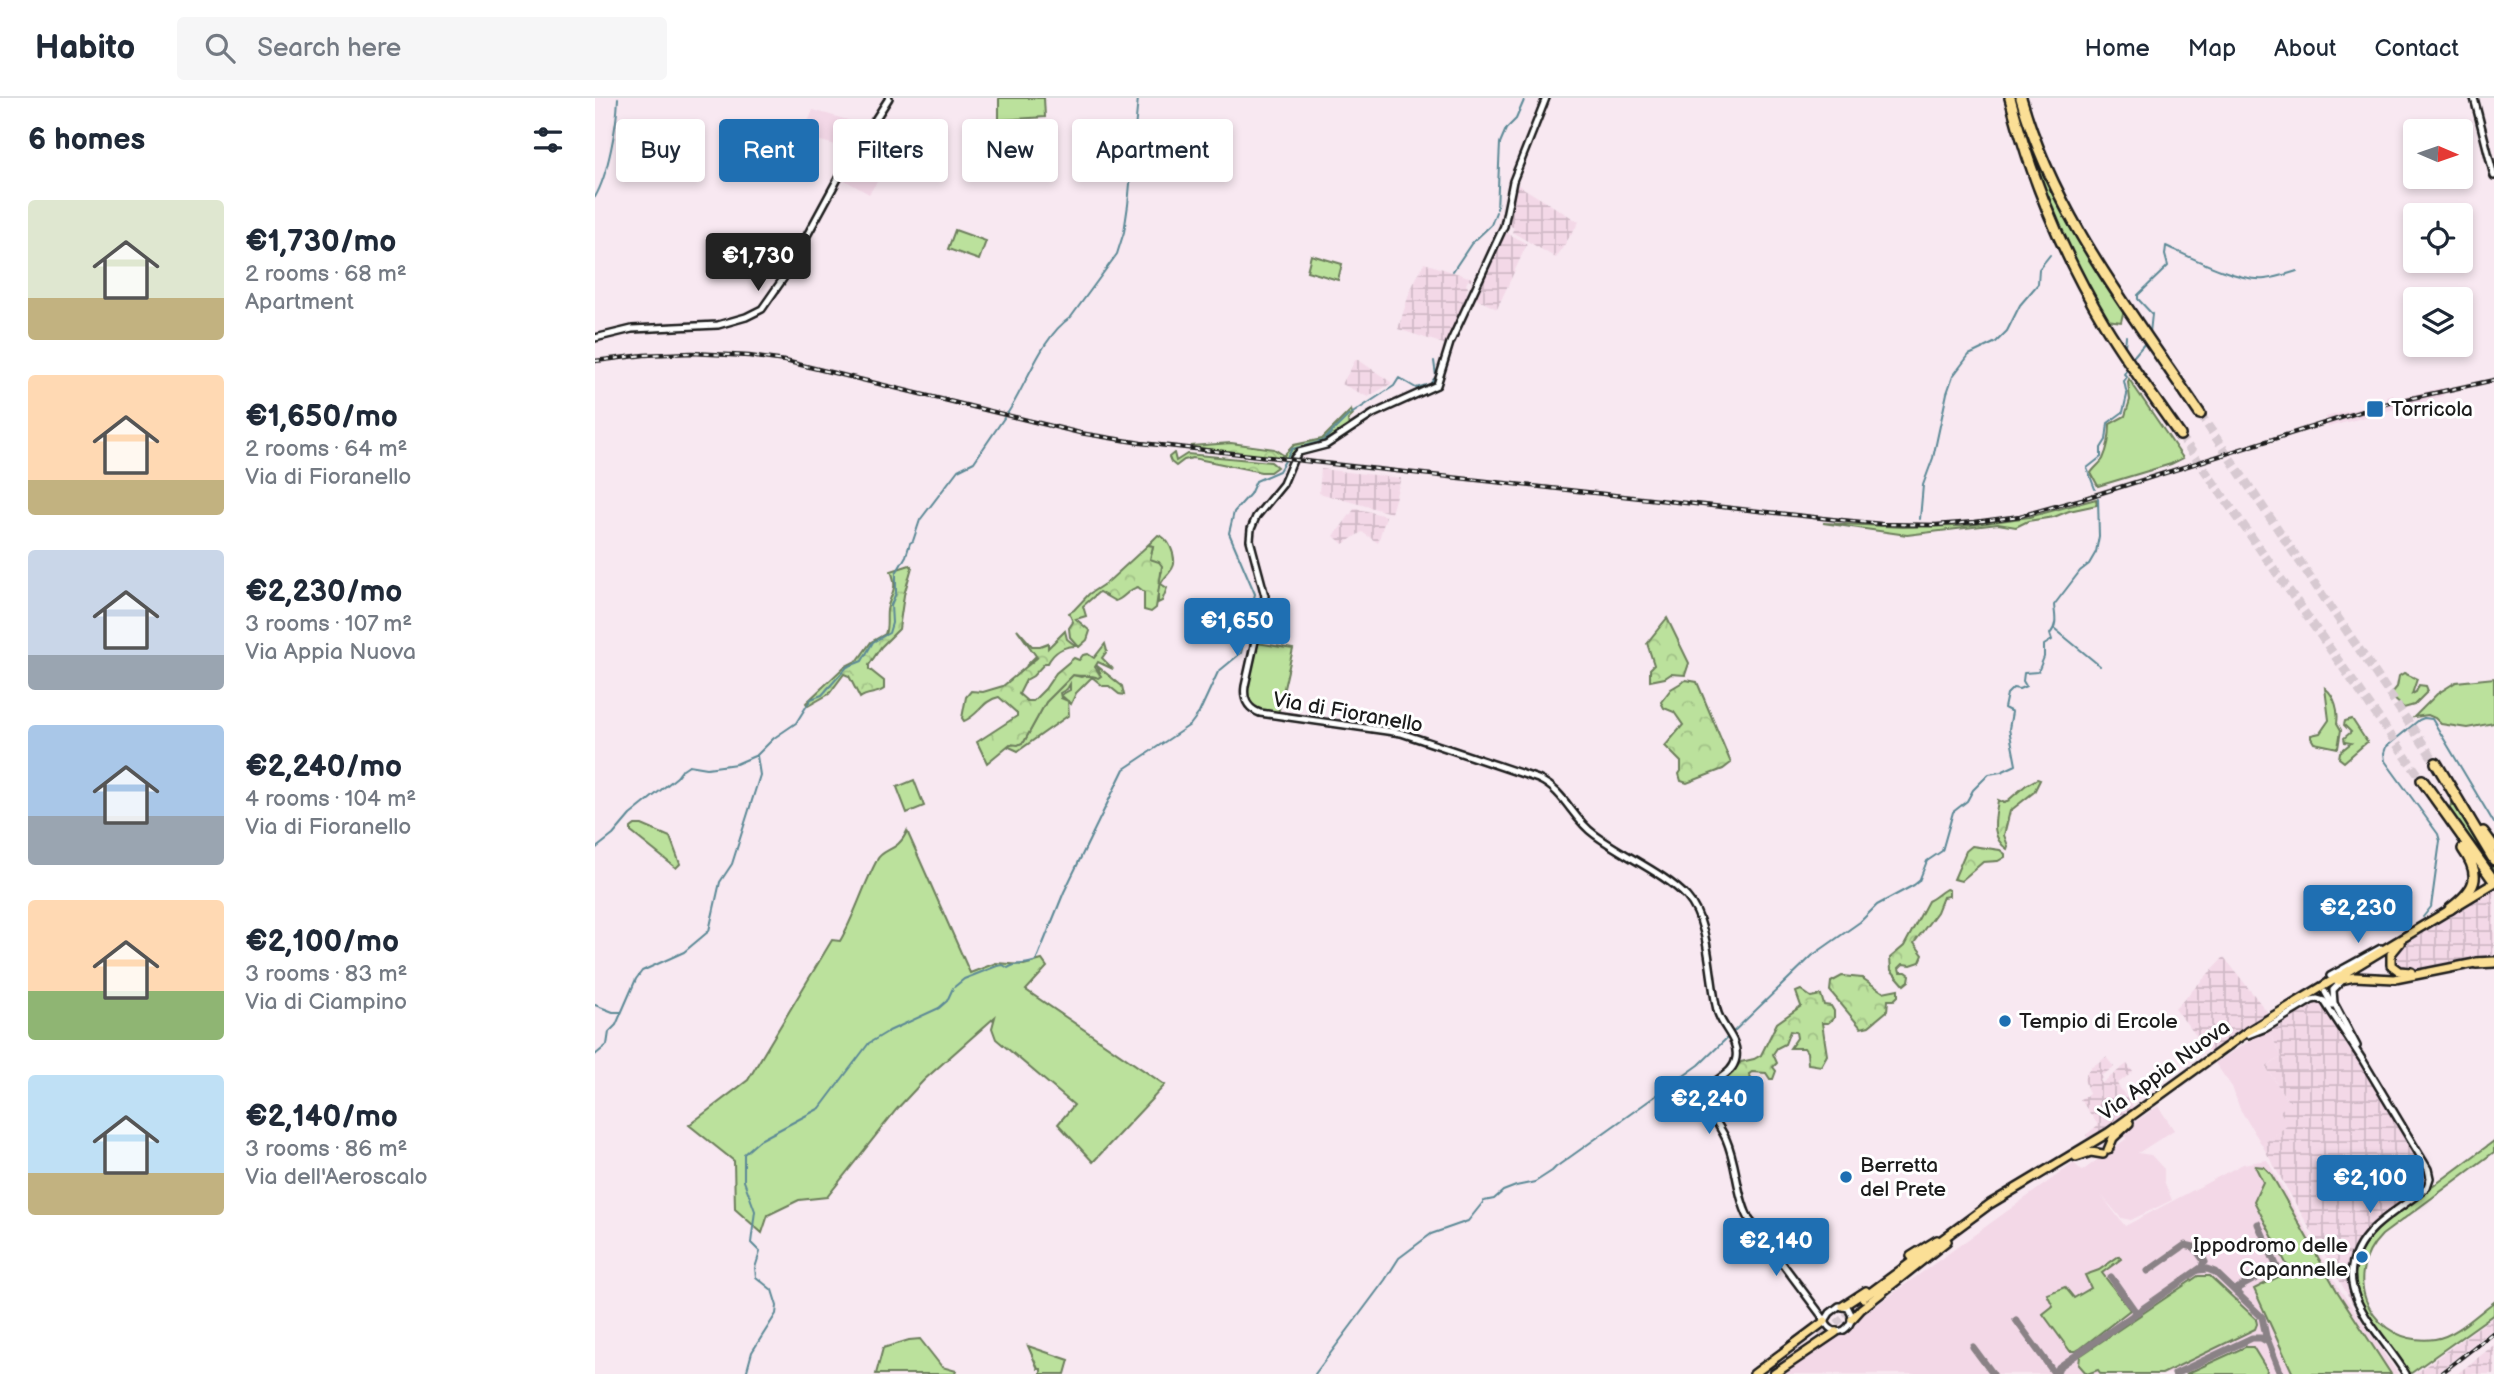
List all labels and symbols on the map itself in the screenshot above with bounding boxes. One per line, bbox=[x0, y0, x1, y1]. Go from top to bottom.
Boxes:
north arrow bbox=[2403, 119, 2473, 189]
pin: €1,730 bbox=[701, 234, 815, 293]
place label: Torricola bbox=[2391, 397, 2473, 422]
marker: Torricola bbox=[2365, 399, 2385, 419]
pin: €1,650 bbox=[1180, 598, 1294, 658]
street label: Via di Fioranello bbox=[1271, 687, 1425, 738]
pin: €2,230 bbox=[2301, 886, 2415, 945]
place label: Tempio di Ercole bbox=[2019, 1009, 2178, 1034]
marker: Tempio di Ercole bbox=[1997, 1013, 2013, 1029]
street label: Via Appia Nuova bbox=[2094, 1014, 2235, 1126]
pin: €2,240 bbox=[1652, 1076, 1766, 1136]
place label: Berretta del Prete bbox=[1860, 1153, 1946, 1202]
pin: €2,100 bbox=[2313, 1156, 2427, 1215]
marker: Berretta del Prete bbox=[1838, 1169, 1854, 1185]
pin: €2,140 bbox=[1719, 1218, 1833, 1278]
place label: Ippodromo delle Capannelle bbox=[2193, 1233, 2348, 1282]
marker: Ippodromo delle Capannelle bbox=[2354, 1249, 2370, 1265]

